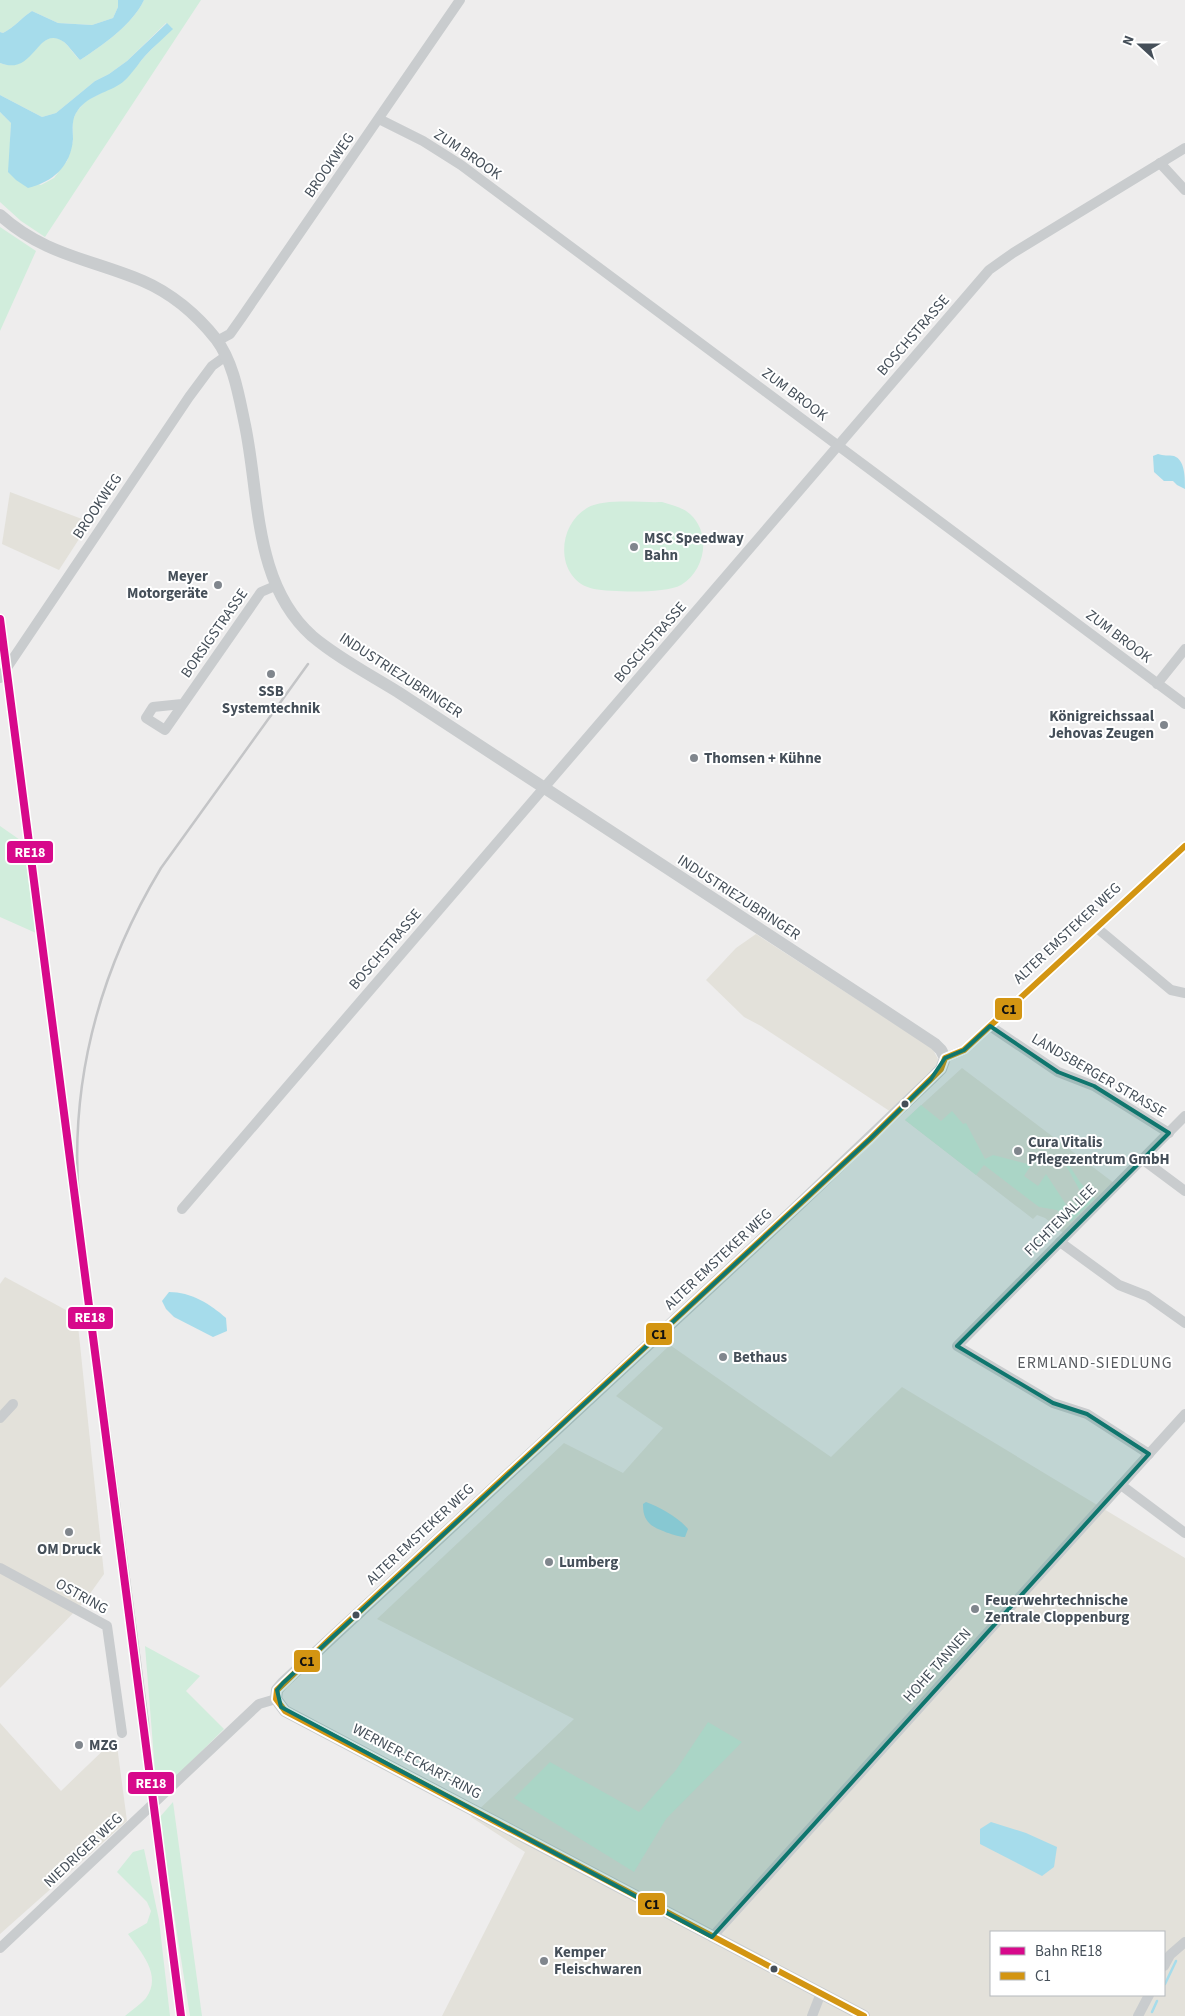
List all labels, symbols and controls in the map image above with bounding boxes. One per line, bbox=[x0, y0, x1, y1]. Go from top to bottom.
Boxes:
north arrow bbox=[1115, 20, 1165, 70]
text: N bbox=[1118, 33, 1140, 49]
street label: ZUM BROOK bbox=[430, 124, 506, 185]
street label: BROOKWEG bbox=[299, 129, 359, 202]
street label: BOSCHSTRASSE bbox=[872, 290, 955, 380]
street label: ZUM BROOK bbox=[757, 363, 832, 426]
street label: BROOKWEG bbox=[68, 469, 127, 543]
place label: MSC Speedway Bahn bbox=[644, 528, 744, 566]
marker: MSC Speedway Bahn bbox=[628, 541, 640, 553]
place label: Meyer Motorgeräte bbox=[127, 566, 208, 604]
marker: Meyer Motorgeräte bbox=[212, 579, 224, 591]
street label: BORSIGSTRASSE bbox=[176, 584, 253, 682]
street label: BOSCHSTRASSE bbox=[609, 597, 692, 687]
street label: ZUM BROOK bbox=[1081, 605, 1156, 668]
street label: INDUSTRIEZUBRINGER bbox=[335, 628, 467, 723]
marker: SSB Systemtechnik bbox=[265, 668, 277, 680]
place label: SSB Systemtechnik bbox=[222, 681, 321, 719]
place label: Königreichssaal Jehovas Zeugen bbox=[1048, 706, 1155, 744]
marker: Königreichssaal Jehovas Zeugen bbox=[1158, 719, 1170, 731]
place label: Thomsen + Kühne bbox=[704, 748, 822, 769]
marker: Thomsen + Kühne bbox=[688, 752, 700, 764]
line badge: RE18 bbox=[6, 840, 54, 864]
text: RE18 bbox=[14, 843, 46, 863]
street label: INDUSTRIEZUBRINGER bbox=[673, 850, 805, 945]
street label: ALTER EMSTEKER WEG bbox=[1009, 878, 1126, 989]
street label: BOSCHSTRASSE bbox=[344, 904, 427, 994]
line badge: C1 bbox=[994, 997, 1023, 1021]
text: C1 bbox=[1001, 1000, 1017, 1020]
street label: LANDSBERGER STRASSE bbox=[1027, 1028, 1170, 1123]
unlabelled marker bbox=[900, 1099, 910, 1109]
place label: Cura Vitalis Pflegezentrum GmbH bbox=[1028, 1132, 1170, 1170]
marker: Cura Vitalis Pflegezentrum GmbH bbox=[1012, 1145, 1024, 1157]
street label: FICHTENALLEE bbox=[1020, 1180, 1101, 1261]
street label: ALTER EMSTEKER WEG bbox=[660, 1204, 777, 1315]
line badge: RE18 bbox=[67, 1306, 114, 1330]
text: RE18 bbox=[74, 1308, 106, 1328]
line badge: C1 bbox=[645, 1322, 673, 1346]
text: C1 bbox=[651, 1325, 667, 1345]
place label: Bethaus bbox=[733, 1347, 787, 1368]
marker: Bethaus bbox=[717, 1351, 729, 1363]
district label: ERMLAND-SIEDLUNG bbox=[1017, 1352, 1173, 1374]
street label: ALTER EMSTEKER WEG bbox=[362, 1479, 479, 1590]
marker: OM Druck bbox=[63, 1526, 75, 1538]
place label: OM Druck bbox=[37, 1539, 102, 1560]
place label: Lumberg bbox=[559, 1552, 618, 1573]
marker: Lumberg bbox=[543, 1556, 555, 1568]
street label: OSTRING bbox=[52, 1573, 112, 1619]
place label: Feuerwehrtechnische Zentrale Cloppenburg bbox=[985, 1590, 1129, 1628]
marker: Feuerwehrtechnische Zentrale Cloppenburg bbox=[969, 1603, 981, 1615]
unlabelled marker bbox=[351, 1610, 361, 1620]
street label: HOHE TANNEN bbox=[898, 1624, 976, 1707]
line badge: C1 bbox=[293, 1649, 321, 1673]
text: C1 bbox=[299, 1652, 315, 1672]
street label: WERNER-ECKART-RING bbox=[349, 1719, 485, 1804]
place label: MZG bbox=[89, 1735, 118, 1756]
marker: MZG bbox=[73, 1739, 85, 1751]
line badge: RE18 bbox=[127, 1771, 175, 1795]
text: RE18 bbox=[135, 1774, 167, 1794]
street label: NIEDRIGER WEG bbox=[39, 1808, 127, 1892]
line badge: C1 bbox=[637, 1892, 666, 1916]
text: C1 bbox=[644, 1895, 660, 1915]
legend bbox=[990, 1931, 1165, 1996]
text: Bahn RE18 bbox=[1035, 1941, 1102, 1962]
place label: Kemper Fleischwaren bbox=[554, 1942, 642, 1980]
marker: Kemper Fleischwaren bbox=[538, 1955, 550, 1967]
unlabelled marker bbox=[769, 1964, 779, 1974]
text: C1 bbox=[1035, 1966, 1051, 1987]

